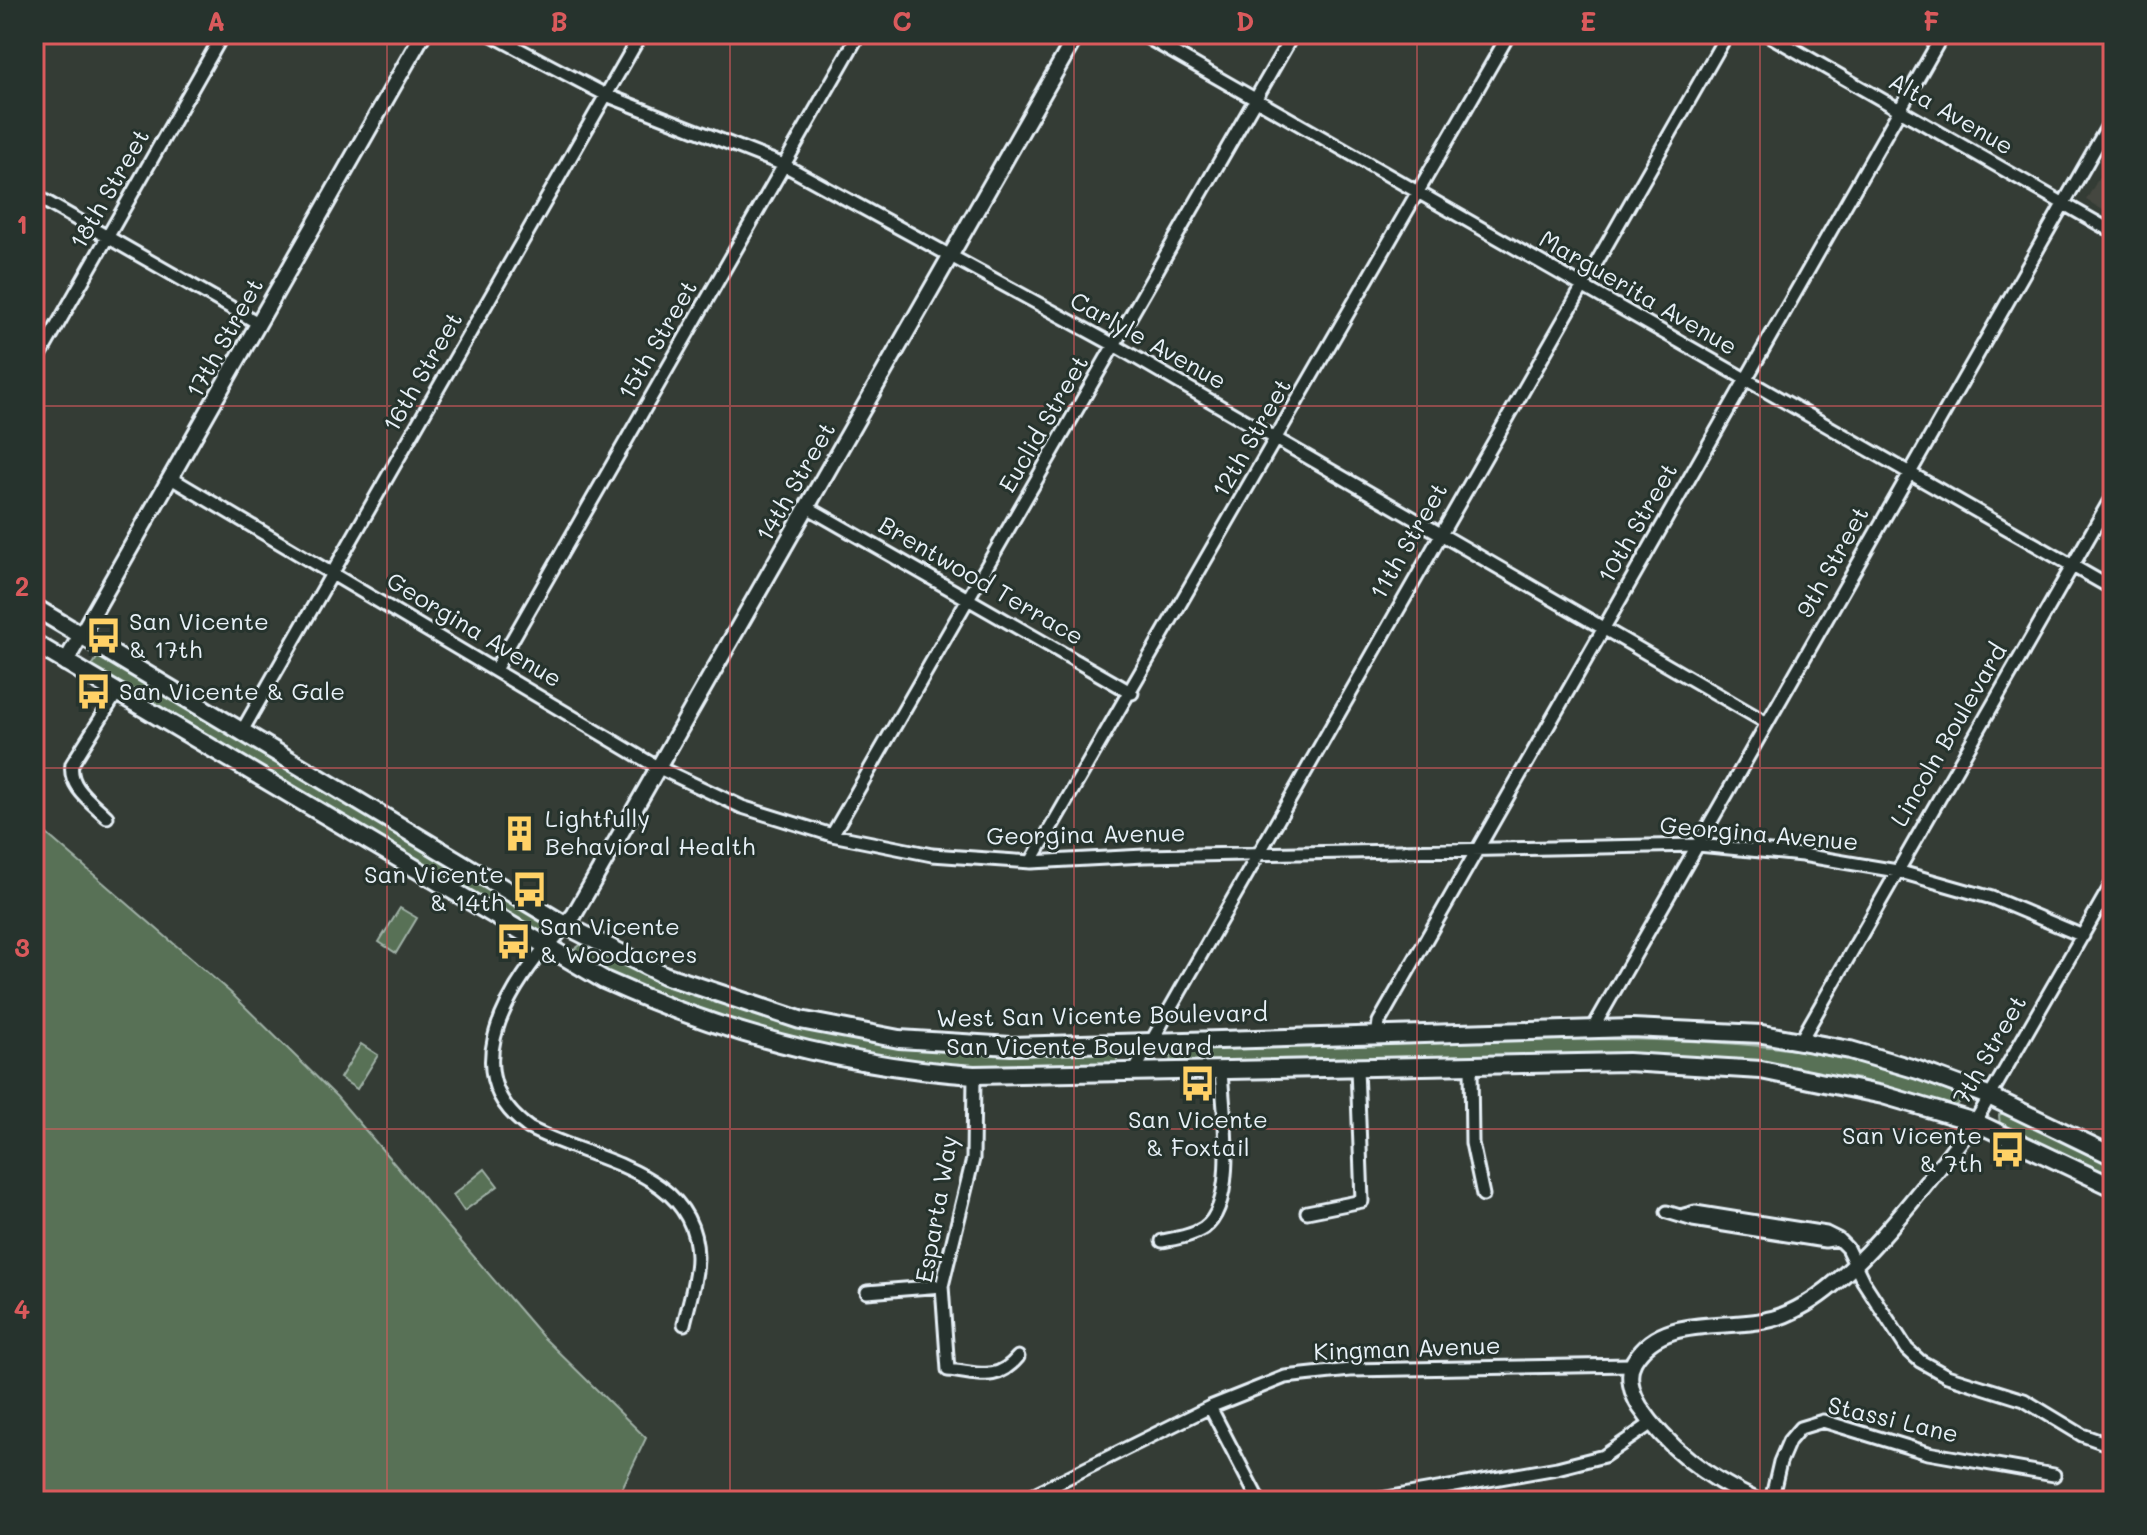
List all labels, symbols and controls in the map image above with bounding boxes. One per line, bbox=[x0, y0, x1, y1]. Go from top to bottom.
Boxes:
text: A bbox=[207, 4, 225, 38]
text: B bbox=[550, 4, 568, 38]
text: C bbox=[892, 4, 912, 38]
text: D bbox=[1236, 4, 1254, 38]
text: E bbox=[1580, 4, 1596, 38]
text: F bbox=[1923, 4, 1939, 38]
street label: Alta Avenue bbox=[1884, 65, 2020, 161]
street label: 18th Street bbox=[62, 123, 155, 254]
text: 1 bbox=[16, 207, 28, 241]
street label: Marguerita Avenue bbox=[1534, 222, 1743, 361]
street label: 17th Street bbox=[178, 272, 269, 403]
street label: 15th Street bbox=[610, 274, 703, 405]
street label: Carlyle Avenue bbox=[1065, 284, 1232, 395]
street label: 16th Street bbox=[375, 306, 468, 437]
street label: Euclid Street bbox=[991, 349, 1095, 498]
street label: 12th Street bbox=[1204, 372, 1297, 502]
street label: 14th Street bbox=[748, 416, 841, 547]
street label: 10th Street bbox=[1590, 457, 1684, 588]
street label: 11th Street bbox=[1362, 476, 1454, 604]
street label: 9th Street bbox=[1788, 500, 1875, 622]
street label: Brentwood Terrace bbox=[874, 508, 1090, 651]
street label: Georgina Avenue bbox=[381, 564, 568, 693]
text: 2 bbox=[15, 569, 29, 603]
place label: San Vicente & 17th bbox=[129, 605, 269, 664]
bus stop icon: San Vicente & 17th bbox=[84, 617, 122, 655]
street label: Lincoln Boulevard bbox=[1883, 637, 2013, 831]
bus stop icon: San Vicente & Gale bbox=[74, 673, 112, 711]
place label: San Vicente & Gale bbox=[119, 675, 345, 706]
place label: Lightfully Behavioral Health bbox=[545, 802, 755, 861]
street label: Georgina Avenue bbox=[1659, 808, 1860, 857]
building icon: Lightfully Behavioral Health bbox=[500, 814, 538, 852]
street label: Georgina Avenue bbox=[986, 816, 1186, 851]
place label: San Vicente & 14th bbox=[364, 858, 504, 917]
bus stop icon: San Vicente & 14th bbox=[511, 870, 549, 908]
place label: San Vicente & Woodacres bbox=[540, 910, 697, 969]
bus stop icon: San Vicente & Woodacres bbox=[495, 922, 533, 960]
text: 3 bbox=[14, 930, 30, 964]
street label: 7th Street bbox=[1945, 989, 2033, 1110]
street label: West San Vicente Boulevard bbox=[936, 996, 1268, 1033]
street label: San Vicente Boulevard bbox=[946, 1030, 1212, 1061]
bus stop icon: San Vicente & Foxtail bbox=[1179, 1064, 1217, 1102]
place label: San Vicente & Foxtail bbox=[1128, 1103, 1268, 1162]
place label: San Vicente & 7th bbox=[1842, 1119, 1982, 1178]
bus stop icon: San Vicente & 7th bbox=[1989, 1131, 2027, 1169]
street label: Esparta Way bbox=[907, 1133, 964, 1285]
text: 4 bbox=[14, 1292, 30, 1326]
street label: Kingman Avenue bbox=[1313, 1329, 1501, 1366]
street label: Stassi Lane bbox=[1825, 1388, 1962, 1449]

